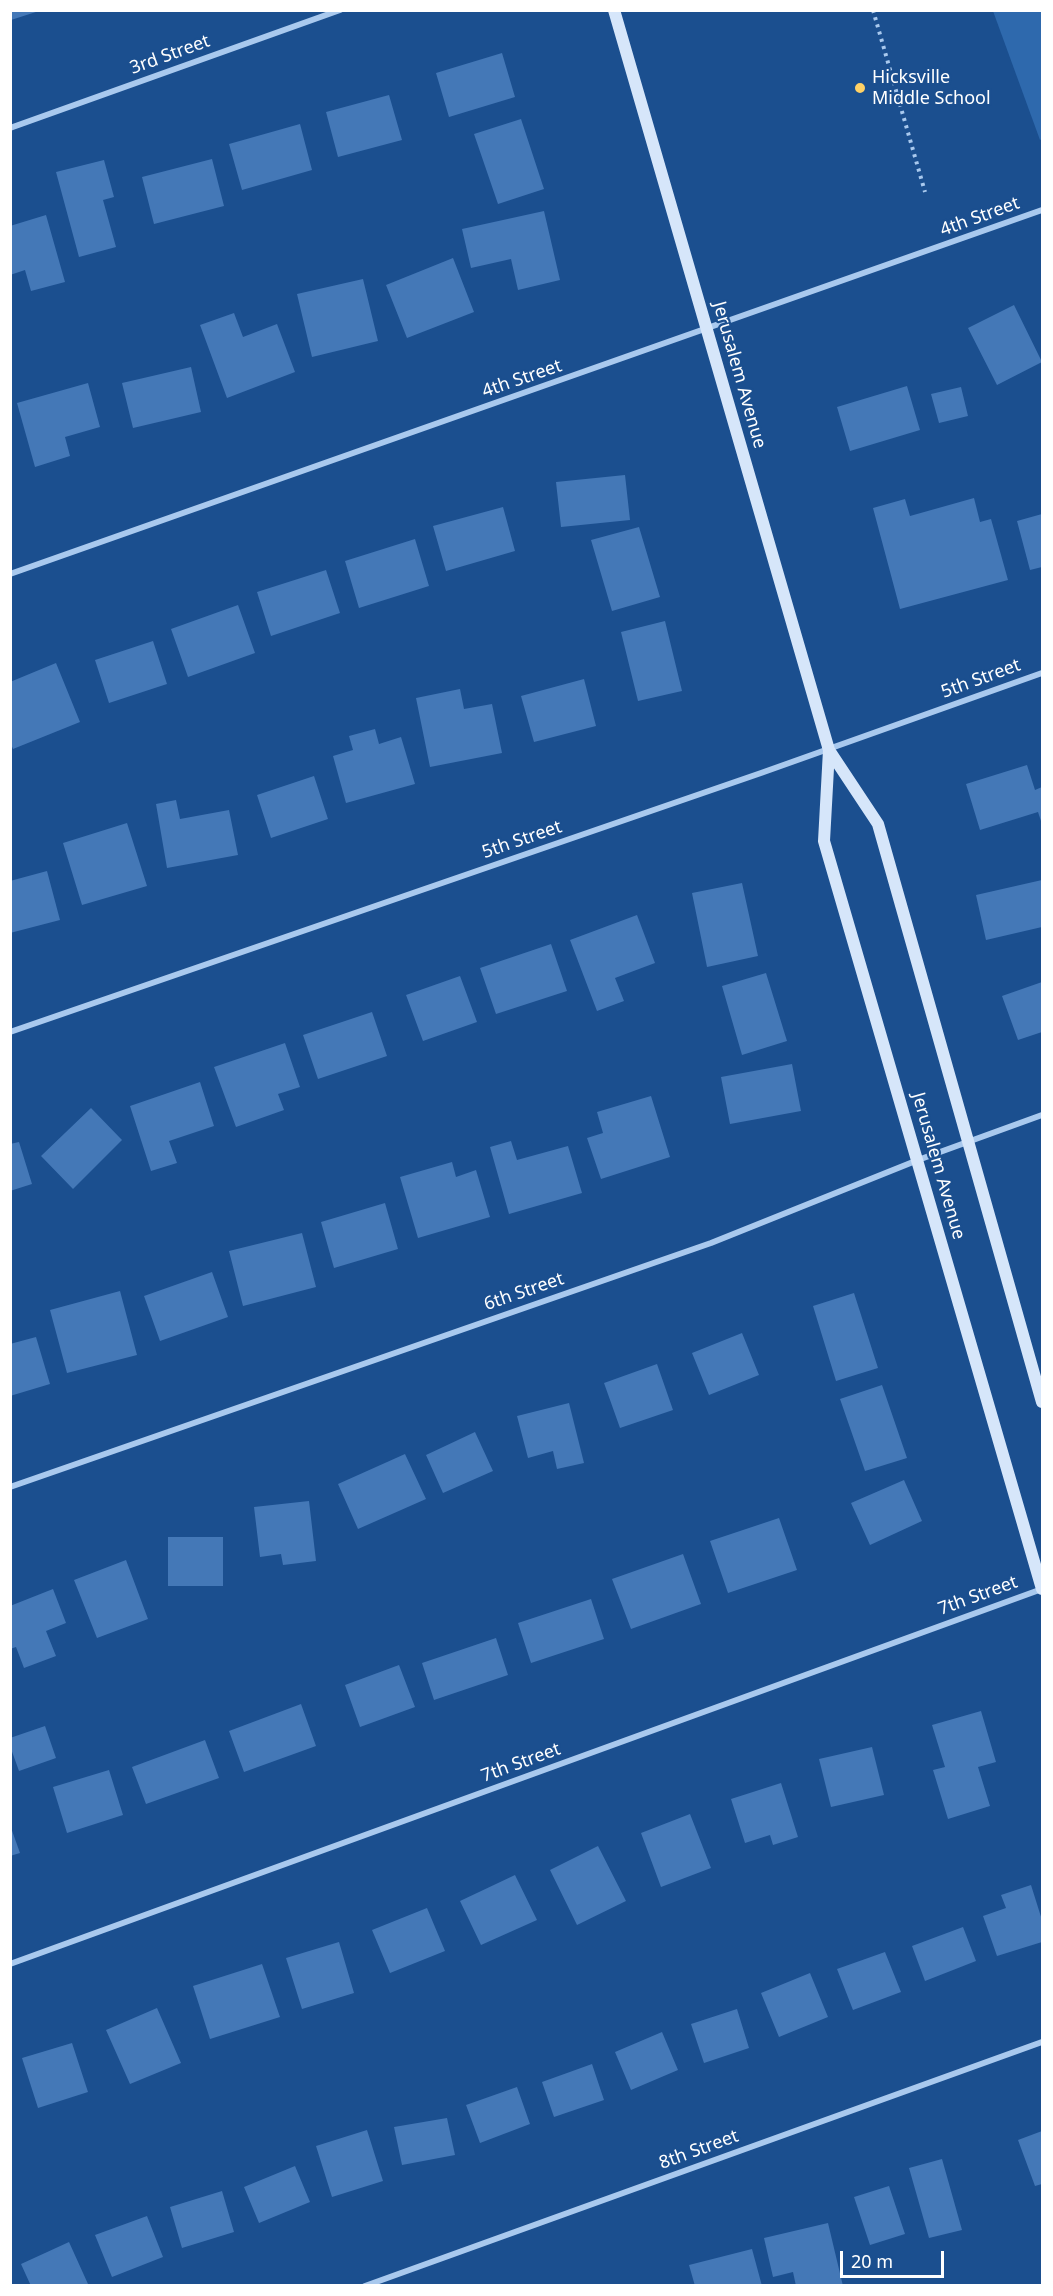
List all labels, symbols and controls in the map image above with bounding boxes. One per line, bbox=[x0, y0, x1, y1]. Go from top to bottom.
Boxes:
street label: 3rd Street bbox=[127, 31, 213, 79]
place label: Hicksville Middle School bbox=[872, 67, 991, 110]
marker: Hicksville Middle School bbox=[853, 81, 867, 95]
street label: 4th Street bbox=[937, 193, 1023, 241]
street label: Jerusalem Avenue bbox=[708, 299, 770, 451]
street label: 4th Street bbox=[479, 355, 565, 403]
street label: 5th Street bbox=[938, 655, 1024, 703]
street label: 5th Street bbox=[479, 816, 565, 864]
street label: Jerusalem Avenue bbox=[907, 1090, 969, 1242]
street label: 6th Street bbox=[481, 1268, 567, 1316]
street label: 7th Street bbox=[935, 1572, 1021, 1620]
street label: 7th Street bbox=[478, 1739, 564, 1787]
street label: 8th Street bbox=[656, 2126, 742, 2174]
scale bar bbox=[843, 2239, 946, 2277]
text: 20 m bbox=[851, 2249, 893, 2273]

